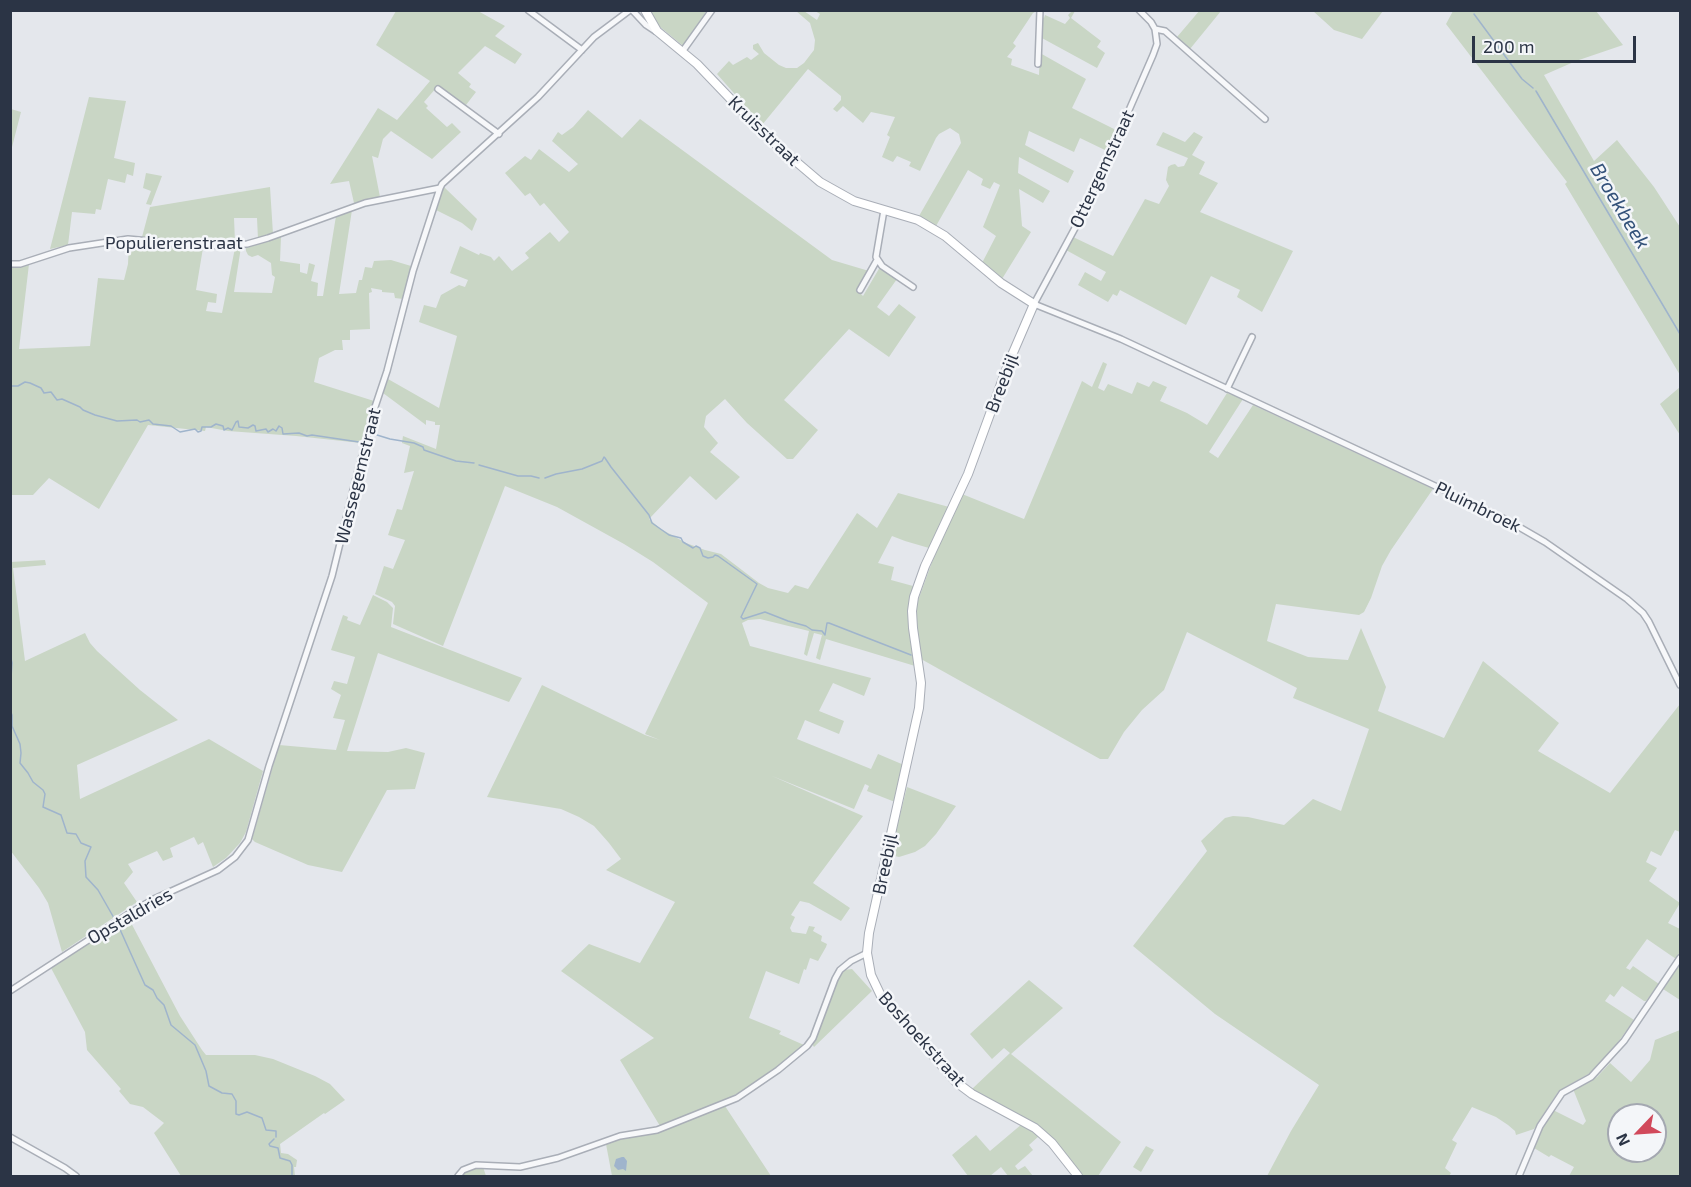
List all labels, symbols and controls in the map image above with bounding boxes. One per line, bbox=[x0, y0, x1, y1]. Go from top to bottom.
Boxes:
scale bar bbox=[1475, 24, 1638, 62]
text: 200 m bbox=[1483, 35, 1535, 57]
street label: Kruisstraat bbox=[724, 91, 804, 171]
street label: Ottergemstraat bbox=[1065, 107, 1139, 231]
water label: Broekbeek bbox=[1585, 159, 1655, 253]
street label: Populierenstraat bbox=[105, 232, 243, 254]
street label: Breebijl bbox=[981, 350, 1023, 416]
street label: Wassegemstraat bbox=[331, 405, 385, 547]
street label: Pluimbroek bbox=[1432, 477, 1524, 537]
street label: Breebijl bbox=[868, 831, 902, 897]
street label: Opstaldries bbox=[84, 883, 176, 949]
street label: Boshoekstraat bbox=[874, 987, 970, 1091]
north arrow bbox=[1607, 1103, 1667, 1163]
text: N bbox=[1611, 1131, 1633, 1149]

